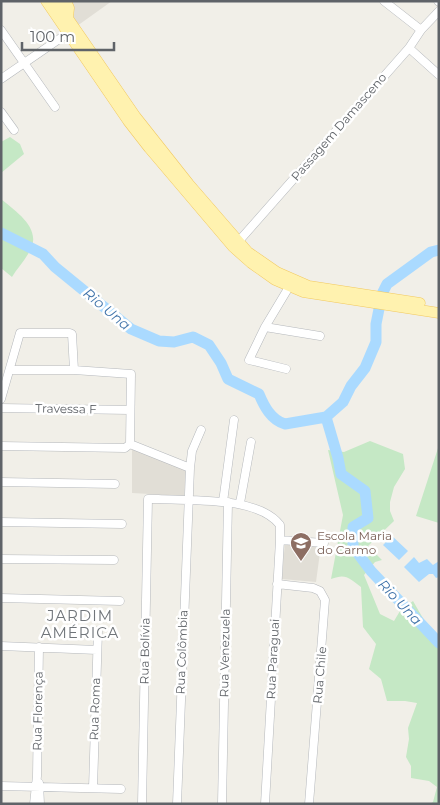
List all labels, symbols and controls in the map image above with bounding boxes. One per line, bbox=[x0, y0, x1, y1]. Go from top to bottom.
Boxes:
scale bar bbox=[22, 20, 115, 52]
text: 100 m bbox=[30, 27, 75, 46]
street label: Passagem Damasceno bbox=[288, 70, 390, 184]
water label: Rio Una bbox=[80, 284, 134, 334]
street label: Travessa F bbox=[35, 400, 97, 417]
place label: Escola Maria do Carmo bbox=[317, 528, 392, 557]
school or university icon: Escola Maria do Carmo bbox=[289, 531, 313, 562]
water label: Rio Una bbox=[374, 575, 426, 629]
district label: JARDIM AMÉRICA bbox=[41, 606, 119, 642]
street label: Rua Venezuela bbox=[216, 608, 233, 698]
street label: Rua Colômbia bbox=[173, 609, 190, 695]
street label: Rua Bolívia bbox=[136, 617, 153, 685]
street label: Rua Paraguai bbox=[263, 618, 282, 700]
street label: Rua Chile bbox=[310, 646, 329, 704]
street label: Rua Florença bbox=[29, 671, 46, 751]
street label: Rua Roma bbox=[86, 677, 103, 741]

